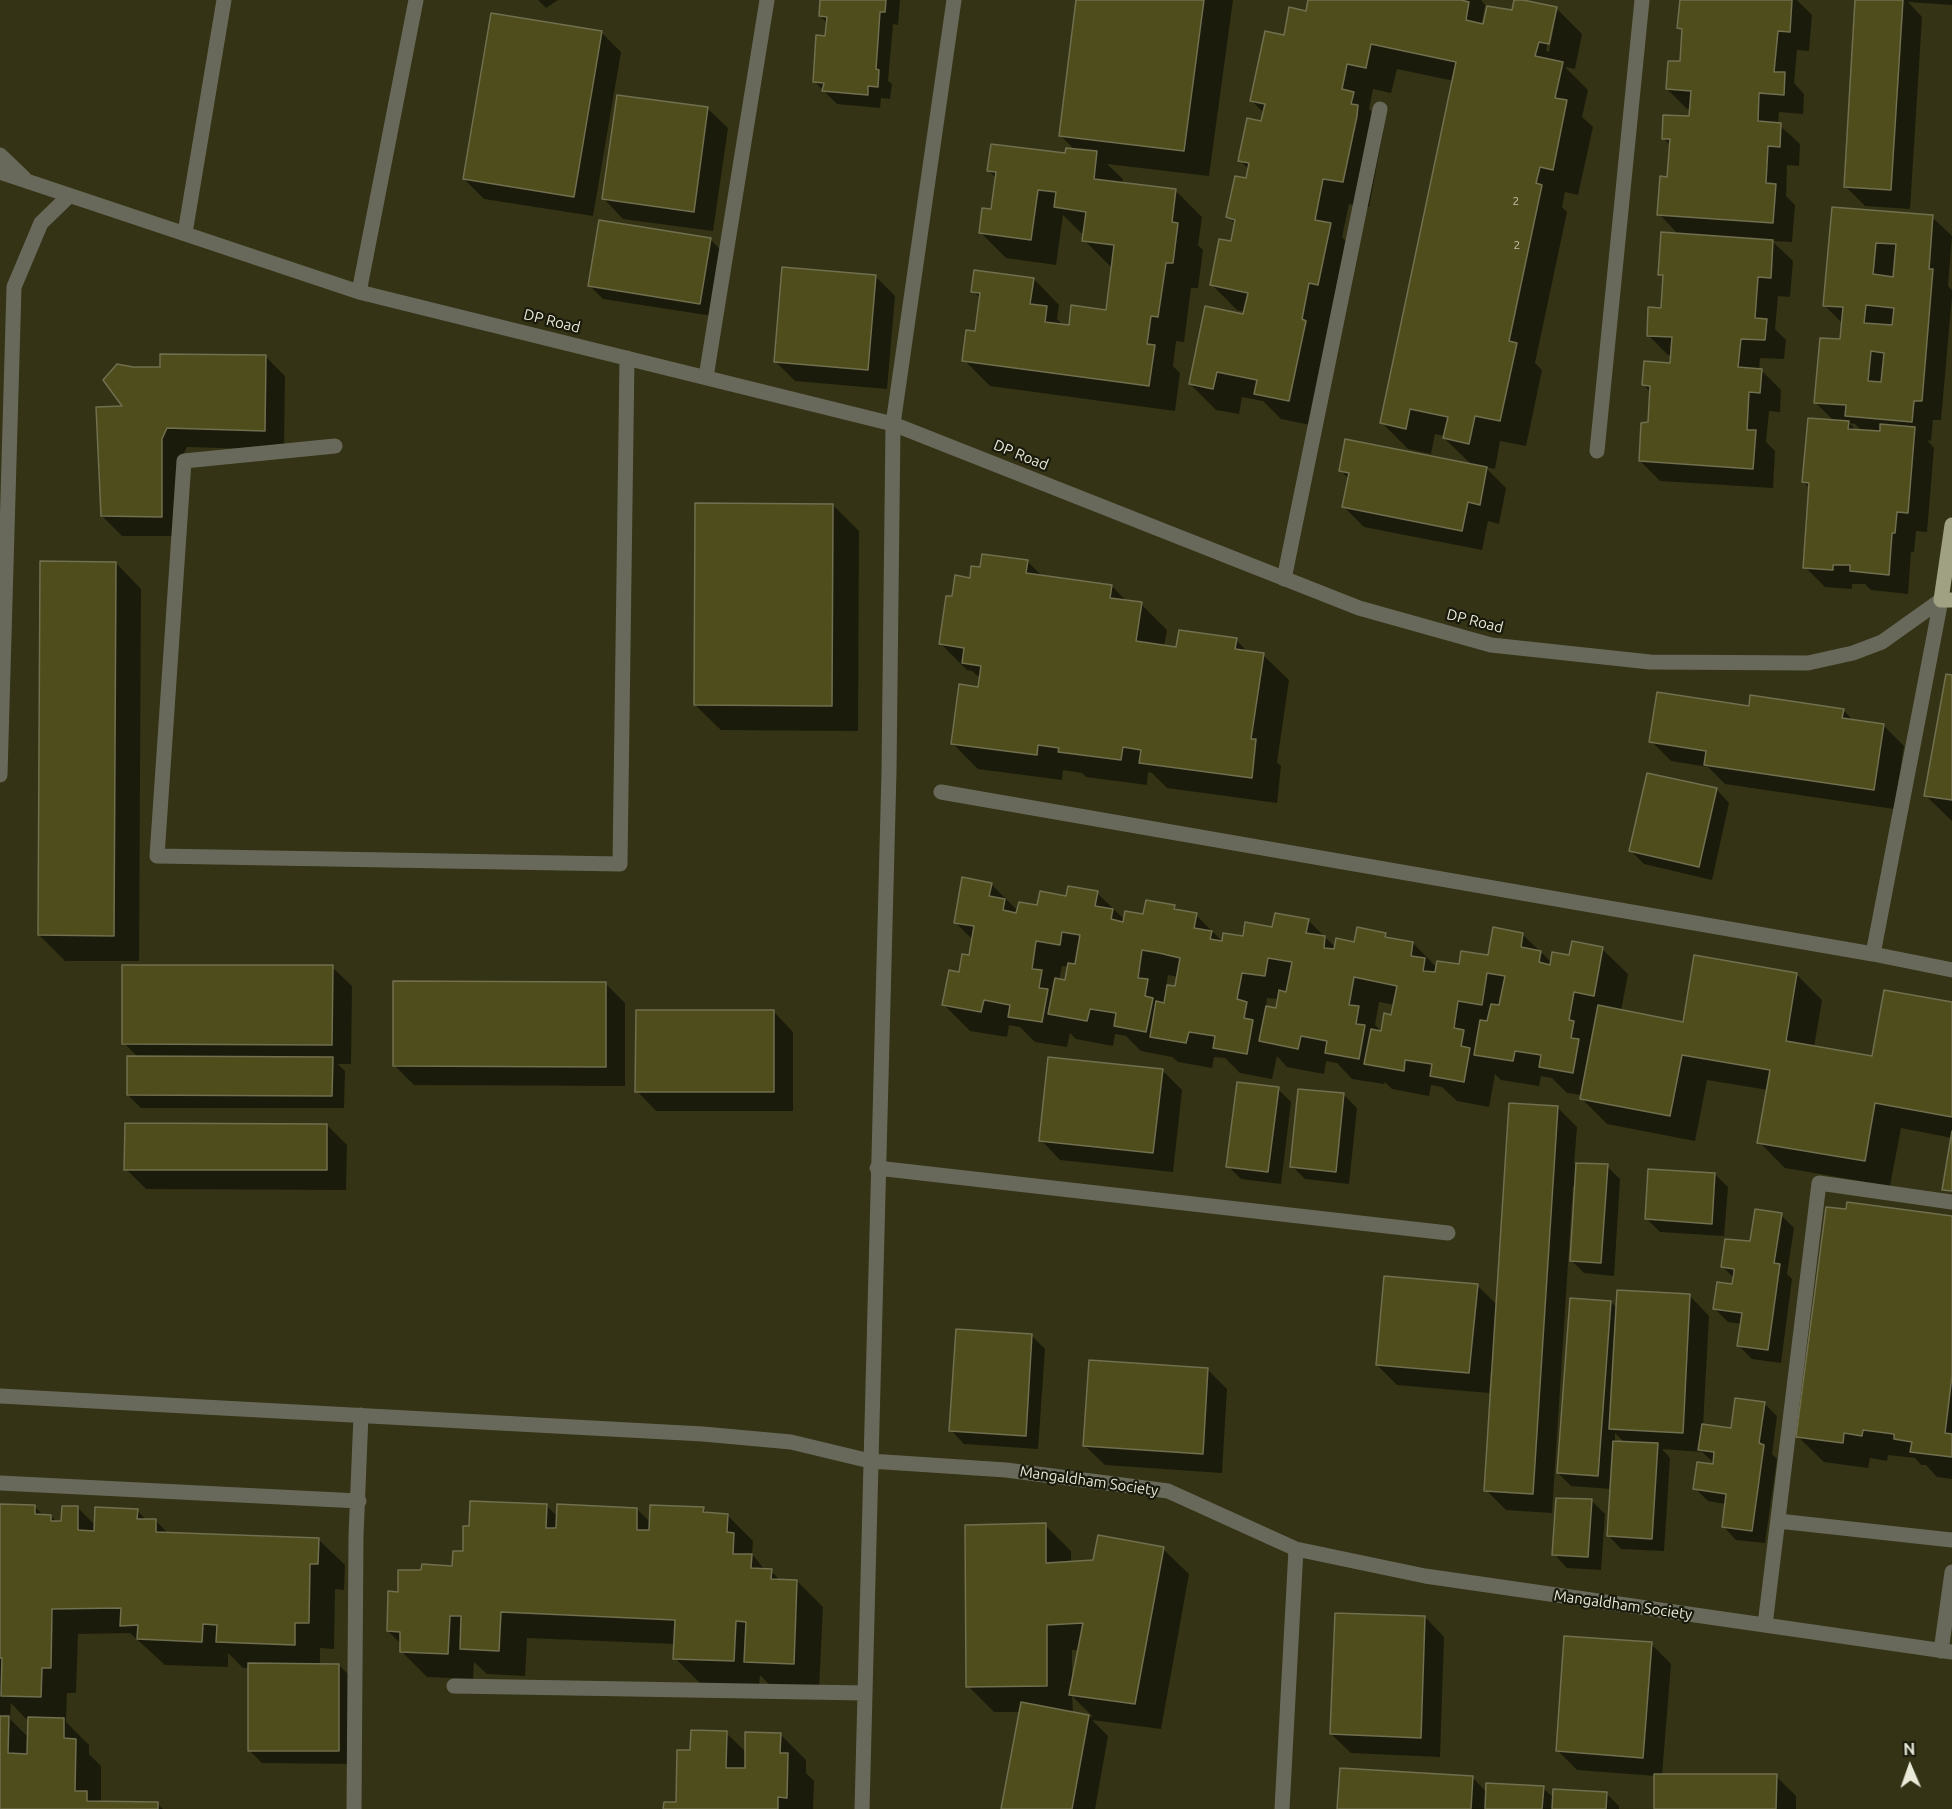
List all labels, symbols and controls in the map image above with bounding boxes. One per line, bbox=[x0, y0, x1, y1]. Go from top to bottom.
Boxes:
house number: 2 bbox=[1513, 194, 1519, 208]
house number: 2 bbox=[1514, 238, 1520, 252]
street label: DP Road bbox=[522, 305, 582, 337]
street label: DP Road bbox=[991, 436, 1051, 474]
street label: DP Road bbox=[1445, 605, 1505, 637]
street label: Mangaldham Society bbox=[1019, 1462, 1159, 1500]
street label: Mangaldham Society bbox=[1553, 1586, 1693, 1624]
north arrow bbox=[1880, 1737, 1940, 1797]
text: N bbox=[1903, 1740, 1916, 1758]

